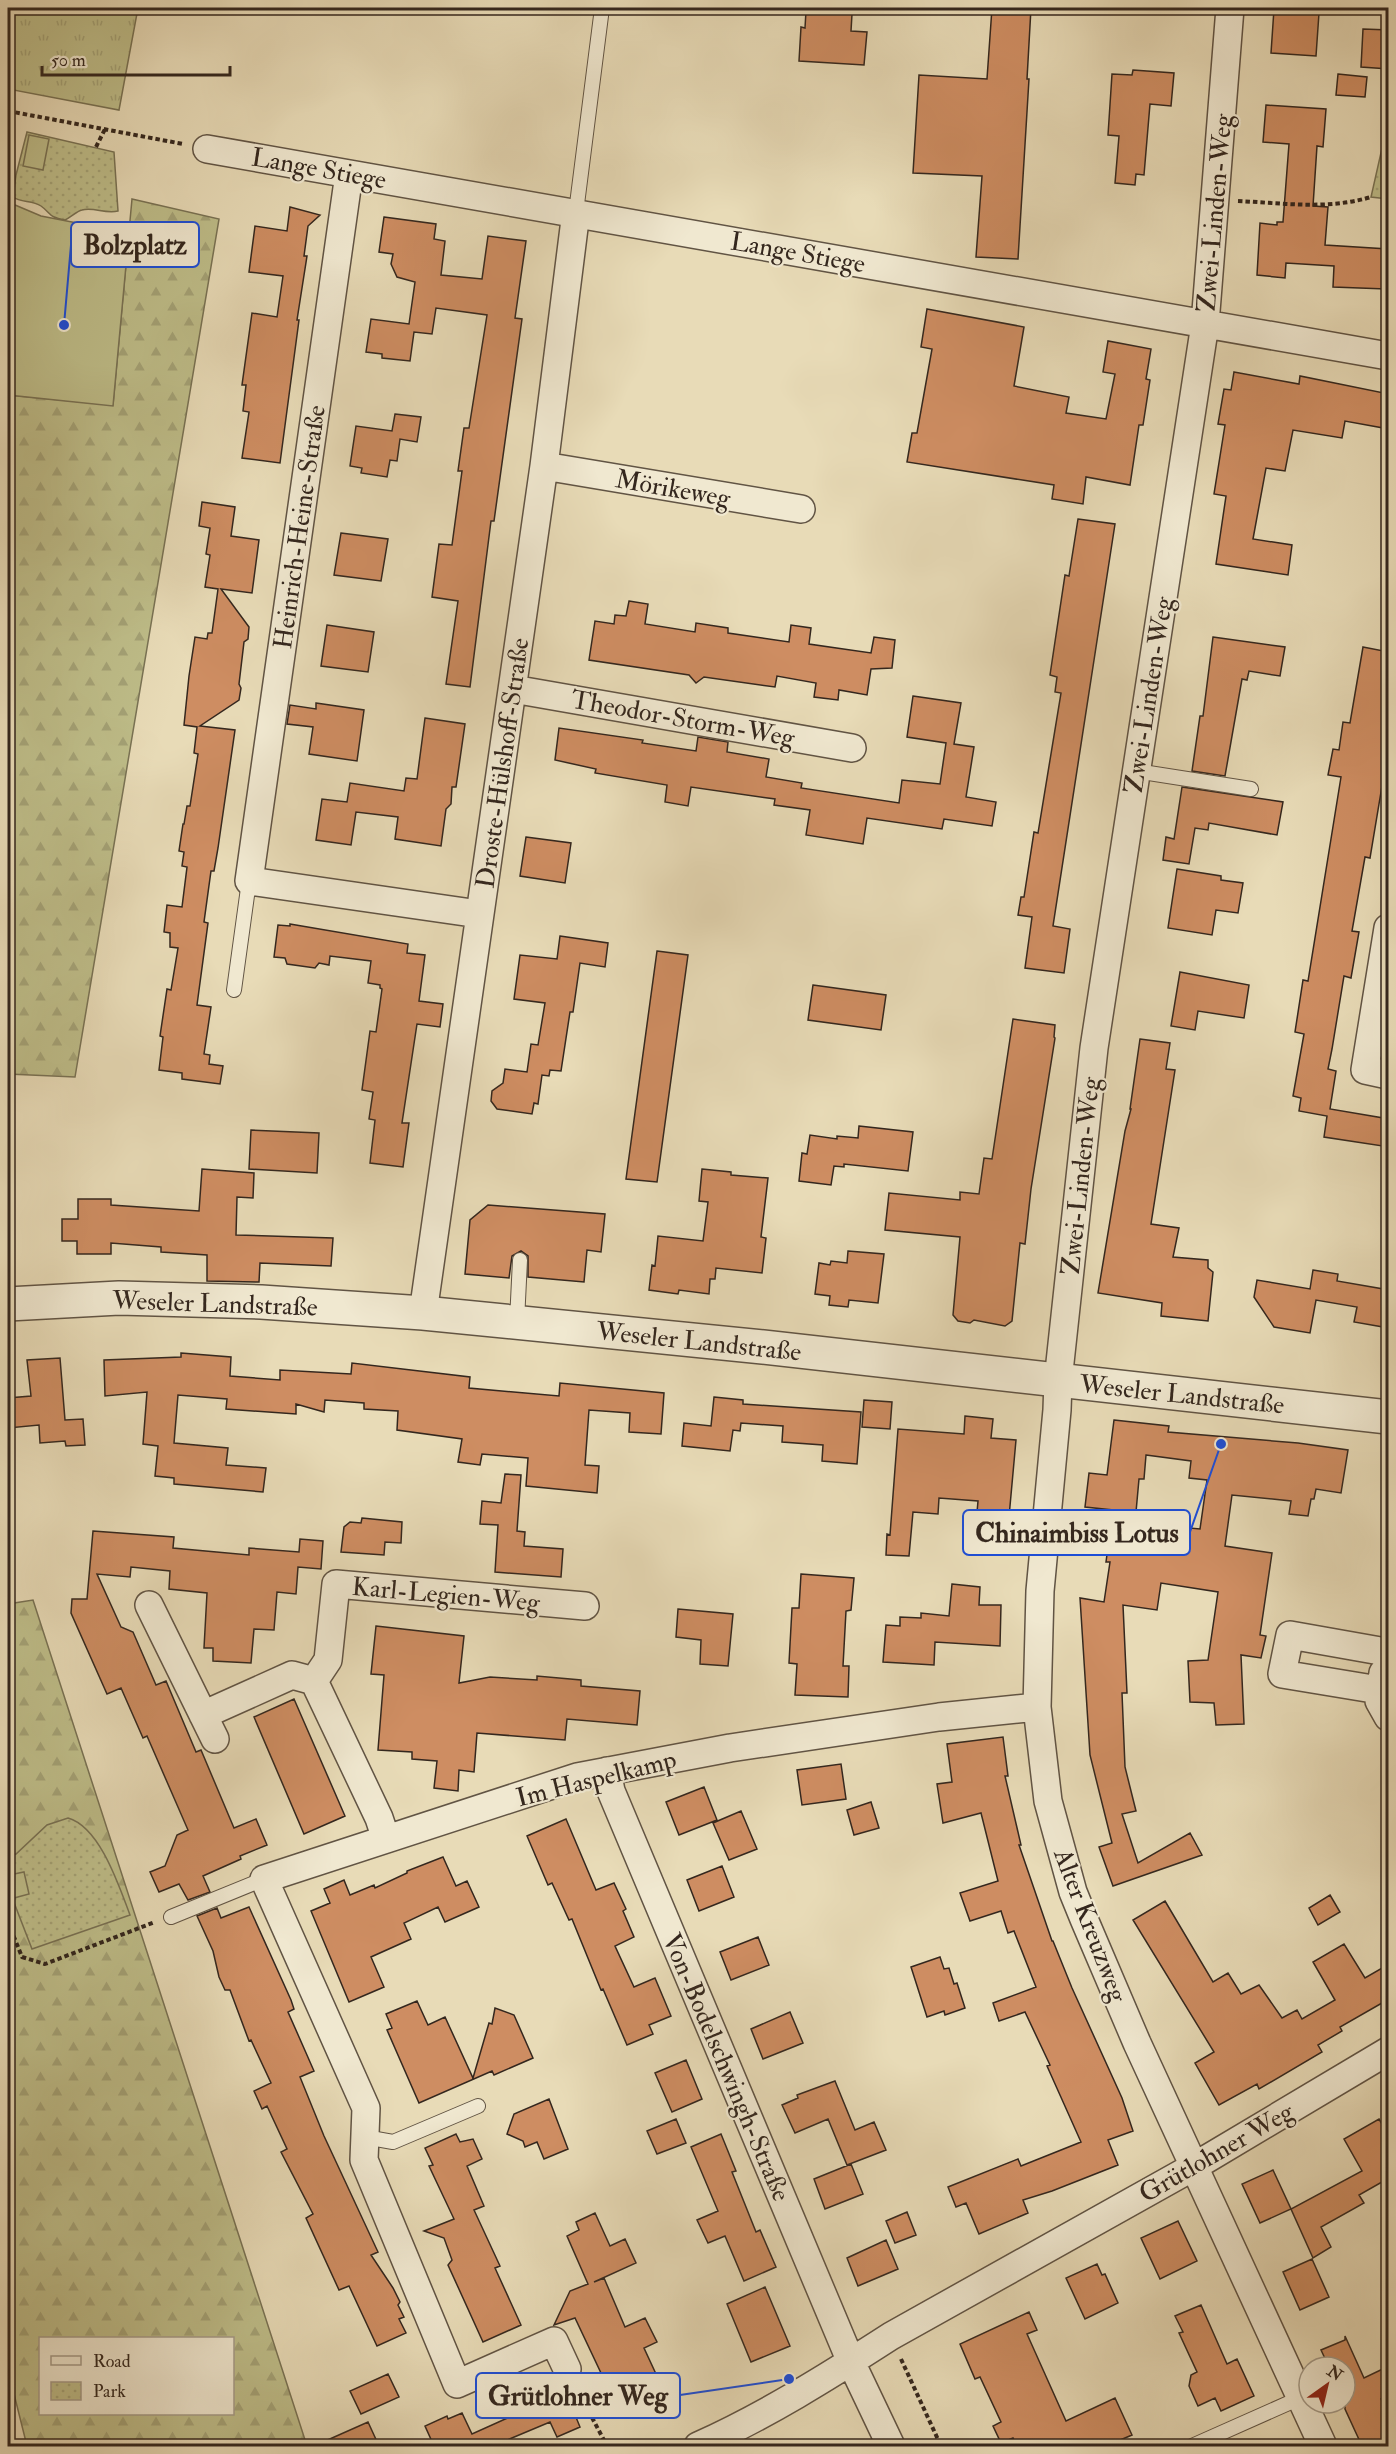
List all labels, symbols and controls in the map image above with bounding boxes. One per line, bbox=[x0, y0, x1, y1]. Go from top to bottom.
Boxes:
scale bar bbox=[42, 39, 230, 77]
text: 50 m bbox=[51, 49, 86, 72]
street label: Zwei-Linden-Weg bbox=[1190, 111, 1240, 313]
street label: Lange Stiege bbox=[249, 141, 389, 197]
callout: Bolzplatz bbox=[71, 222, 199, 267]
street label: Lange Stiege bbox=[728, 225, 868, 281]
text: Bolzplatz bbox=[83, 229, 188, 263]
street label: Heinrich-Heine-Straße bbox=[267, 403, 333, 651]
street label: Mörikeweg bbox=[613, 463, 734, 515]
street label: Zwei-Linden-Weg bbox=[1118, 593, 1181, 796]
street label: Droste-Hülshoff-Straße bbox=[470, 636, 536, 890]
street label: Theodor-Storm-Weg bbox=[569, 684, 798, 755]
street label: Zwei-Linden-Weg bbox=[1055, 1074, 1107, 1277]
street label: Weseler Landstraße bbox=[111, 1284, 318, 1324]
street label: Weseler Landstraße bbox=[594, 1315, 803, 1369]
street label: Weseler Landstraße bbox=[1077, 1368, 1286, 1422]
callout: Chinaimbiss Lotus bbox=[963, 1510, 1190, 1555]
text: Chinaimbiss Lotus bbox=[975, 1517, 1179, 1550]
street label: Karl-Legien-Weg bbox=[351, 1571, 542, 1619]
street label: Im Haspelkamp bbox=[513, 1744, 680, 1815]
street label: Alter Kreuzweg bbox=[1046, 1843, 1134, 2008]
street label: Von-Bodelschwingh-Straße bbox=[655, 1929, 797, 2206]
street label: Grütlohner Weg bbox=[1134, 2095, 1300, 2210]
legend bbox=[39, 2337, 234, 2415]
text: Road bbox=[93, 2350, 131, 2373]
north arrow bbox=[1297, 2355, 1357, 2415]
text: N bbox=[1322, 2361, 1347, 2386]
callout: Grütlohner Weg bbox=[476, 2373, 680, 2418]
text: Park bbox=[93, 2380, 126, 2403]
text: Grütlohner Weg bbox=[488, 2380, 670, 2414]

